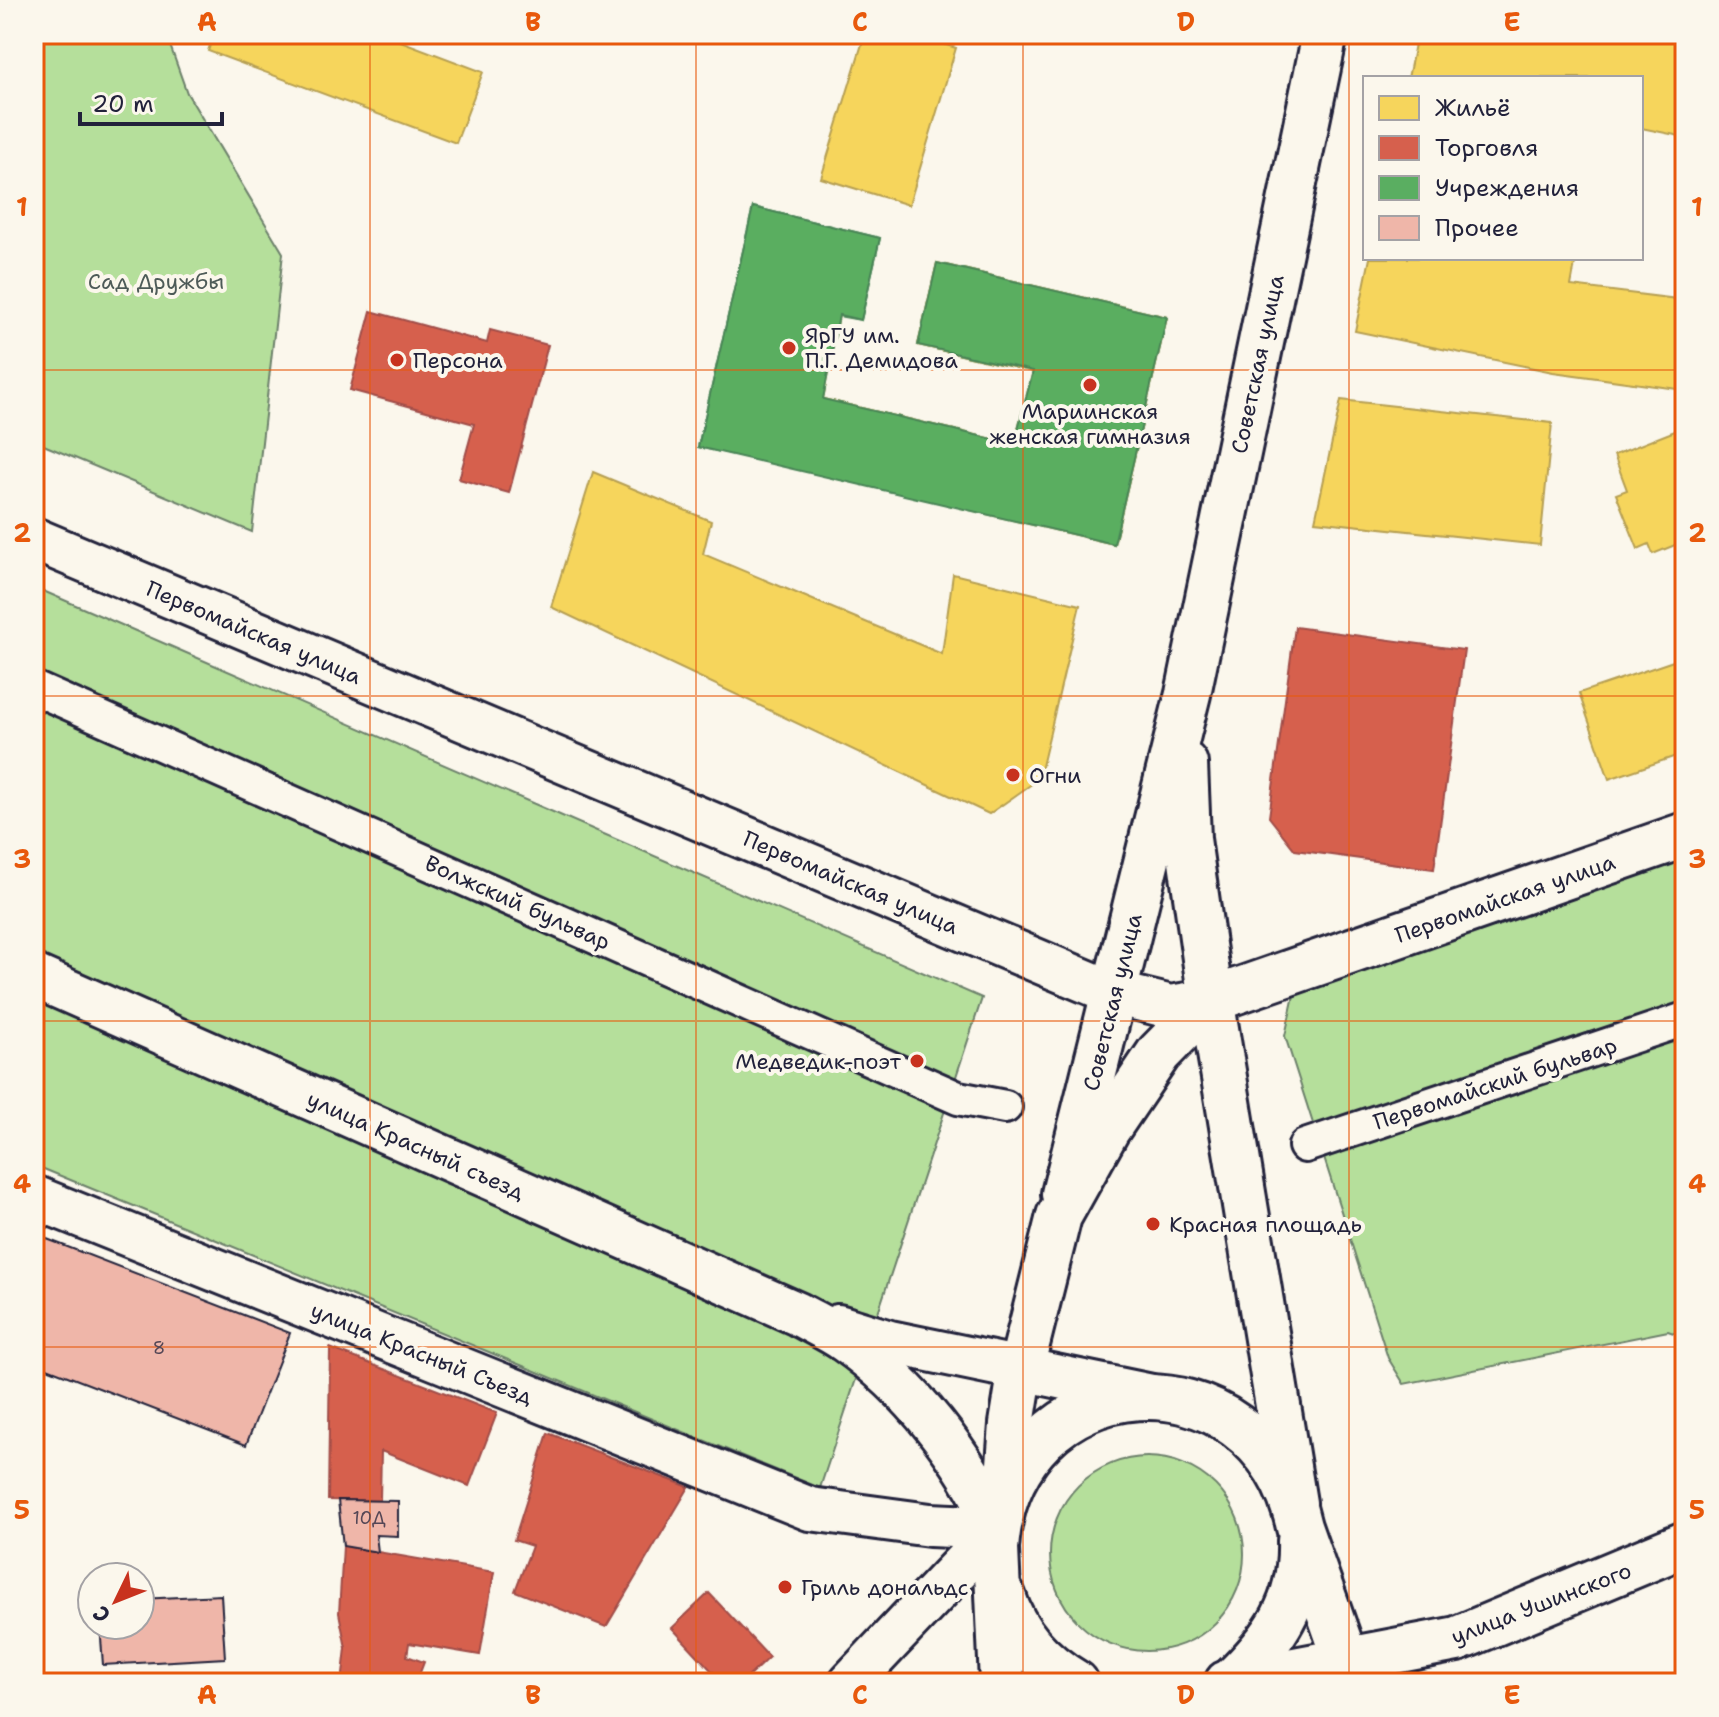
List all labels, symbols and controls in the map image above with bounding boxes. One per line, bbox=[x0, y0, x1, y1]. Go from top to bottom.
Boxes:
text: A bbox=[197, 4, 217, 39]
text: B bbox=[525, 4, 541, 39]
text: C bbox=[852, 4, 868, 39]
text: D bbox=[1177, 4, 1195, 39]
text: E bbox=[1503, 4, 1521, 39]
scale bar bbox=[80, 76, 222, 126]
legend bbox=[1363, 76, 1643, 260]
text: 20 m bbox=[92, 88, 154, 120]
text: Жильё bbox=[1435, 92, 1511, 124]
text: Торговля bbox=[1435, 132, 1538, 164]
text: Учреждения bbox=[1435, 172, 1579, 204]
text: 1 bbox=[16, 189, 28, 224]
text: 1 bbox=[1691, 189, 1703, 224]
text: Прочее bbox=[1435, 212, 1519, 244]
park label: Сад Дружбы bbox=[88, 267, 224, 296]
street label: Советская улица bbox=[1224, 272, 1291, 456]
place label: ЯрГУ им. П.Г. Демидова bbox=[805, 321, 958, 375]
marker: ЯрГУ им. П.Г. Демидова bbox=[780, 339, 798, 357]
place label: Персона bbox=[413, 346, 503, 375]
marker: Персона bbox=[388, 351, 406, 369]
marker: Мариинская женская гимназия bbox=[1081, 376, 1099, 394]
place label: Мариинская женская гимназия bbox=[989, 397, 1191, 451]
text: 2 bbox=[13, 515, 31, 550]
text: 2 bbox=[1688, 515, 1706, 550]
street label: Первомайская улица bbox=[142, 574, 366, 691]
place label: Огни bbox=[1029, 761, 1081, 790]
marker: Огни bbox=[1004, 766, 1022, 784]
street label: Первомайская улица bbox=[739, 824, 963, 941]
text: 3 bbox=[13, 841, 31, 876]
text: 3 bbox=[1688, 841, 1706, 876]
street label: Первомайская улица bbox=[1391, 847, 1619, 950]
street label: Волжский бульвар bbox=[420, 849, 615, 956]
street label: Советская улица bbox=[1076, 910, 1149, 1094]
street label: Первомайский бульвар bbox=[1370, 1030, 1621, 1137]
place label: Медведик-поэт bbox=[735, 1047, 902, 1076]
marker: Медведик-поэт bbox=[908, 1052, 926, 1070]
street label: улица Красный съезд bbox=[302, 1084, 529, 1207]
text: 4 bbox=[13, 1166, 31, 1201]
text: 4 bbox=[1688, 1166, 1706, 1201]
place label: Красная площадь bbox=[1169, 1210, 1362, 1239]
marker: Красная площадь bbox=[1144, 1215, 1162, 1233]
street label: улица Красный Съезд bbox=[306, 1296, 537, 1411]
house number: 8 bbox=[153, 1336, 165, 1360]
text: 5 bbox=[14, 1492, 30, 1527]
text: 5 bbox=[1689, 1492, 1705, 1527]
house number: 10Д bbox=[352, 1506, 386, 1530]
street label: улица Ушинского bbox=[1447, 1556, 1635, 1651]
north arrow bbox=[76, 1561, 156, 1641]
place label: Гриль дональдс bbox=[801, 1573, 969, 1602]
marker: Гриль дональдс bbox=[776, 1578, 794, 1596]
text: С bbox=[87, 1599, 117, 1629]
text: A bbox=[197, 1677, 217, 1712]
text: B bbox=[525, 1677, 541, 1712]
text: C bbox=[852, 1677, 868, 1712]
text: D bbox=[1177, 1677, 1195, 1712]
text: E bbox=[1503, 1677, 1521, 1712]

